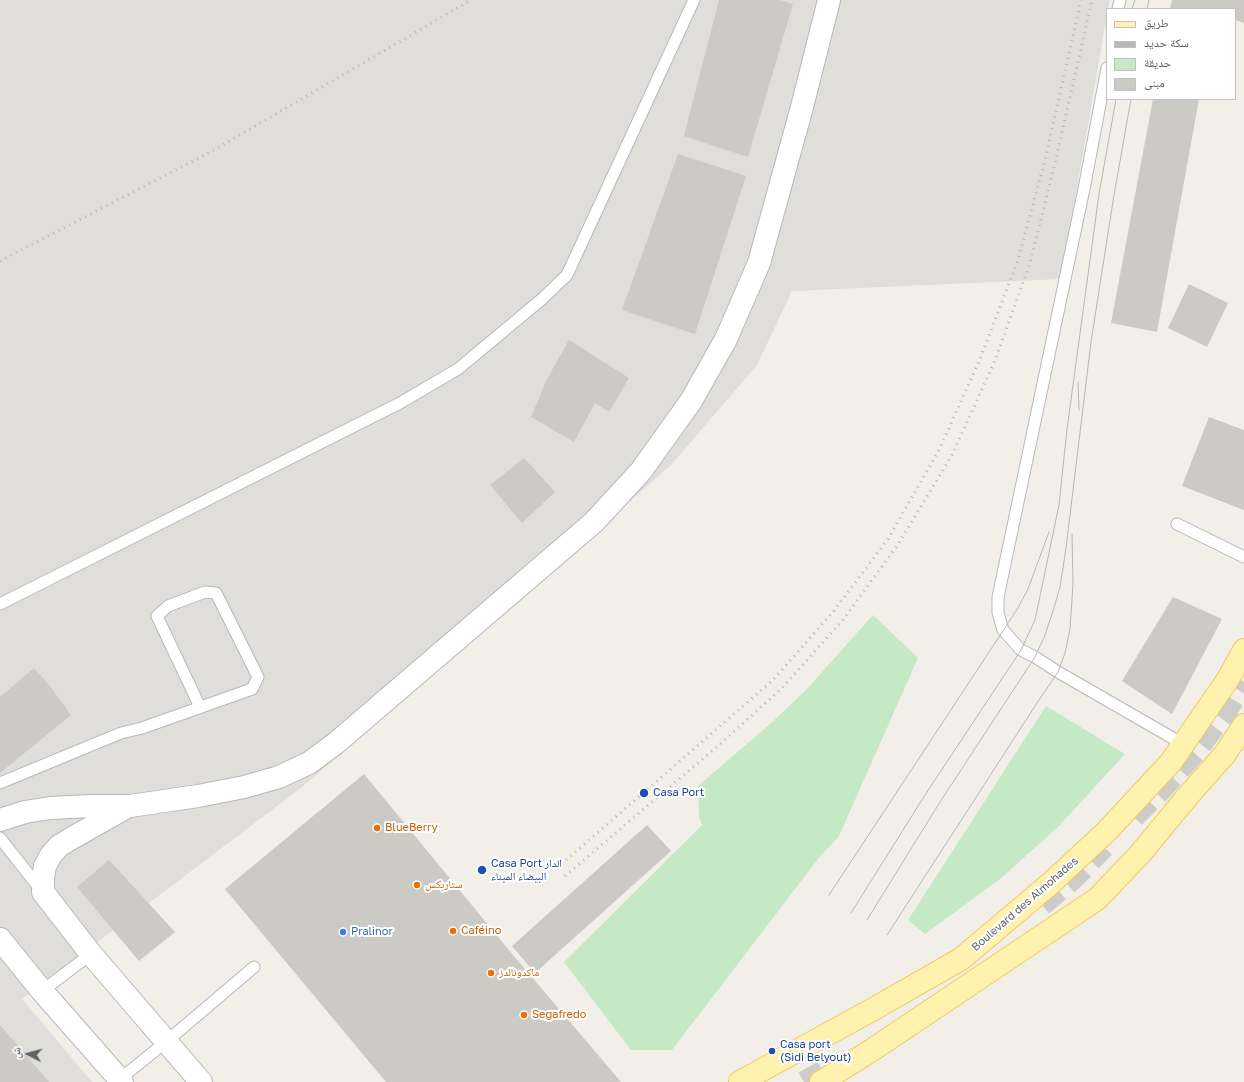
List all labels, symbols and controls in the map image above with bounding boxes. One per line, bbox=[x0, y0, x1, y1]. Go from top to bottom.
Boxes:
legend bbox=[1106, 8, 1236, 100]
text: طريق bbox=[1144, 15, 1169, 30]
text: سكة حديد bbox=[1144, 35, 1189, 50]
text: حديقة bbox=[1144, 55, 1172, 70]
text: مبنى bbox=[1144, 75, 1165, 90]
place label: Casa Port bbox=[653, 786, 704, 800]
marker: Casa Port bbox=[638, 787, 650, 799]
place label: BlueBerry bbox=[385, 821, 438, 835]
marker: BlueBerry bbox=[372, 823, 382, 833]
street label: Boulevard des Almohades bbox=[969, 854, 1081, 954]
place label: Casa Port الدار البيضاء الميناء bbox=[491, 857, 562, 883]
marker: Casa Port الدار البيضاء الميناء bbox=[476, 864, 488, 876]
place label: ستاربكس bbox=[425, 878, 462, 892]
marker: ستاربكس bbox=[412, 880, 422, 890]
place label: Caféino bbox=[461, 924, 501, 938]
place label: Pralinor bbox=[351, 925, 393, 939]
marker: Caféino bbox=[448, 926, 458, 936]
marker: Pralinor bbox=[338, 927, 348, 937]
place label: ماكدونالدز bbox=[499, 966, 539, 980]
marker: ماكدونالدز bbox=[486, 968, 496, 978]
place label: Segafredo bbox=[532, 1008, 586, 1022]
marker: Segafredo bbox=[519, 1010, 529, 1020]
north arrow bbox=[8, 1034, 48, 1074]
place label: Casa port (Sidi Belyout) bbox=[780, 1038, 851, 1064]
text: ش bbox=[8, 1046, 23, 1059]
marker: Casa port (Sidi Belyout) bbox=[767, 1046, 777, 1056]

